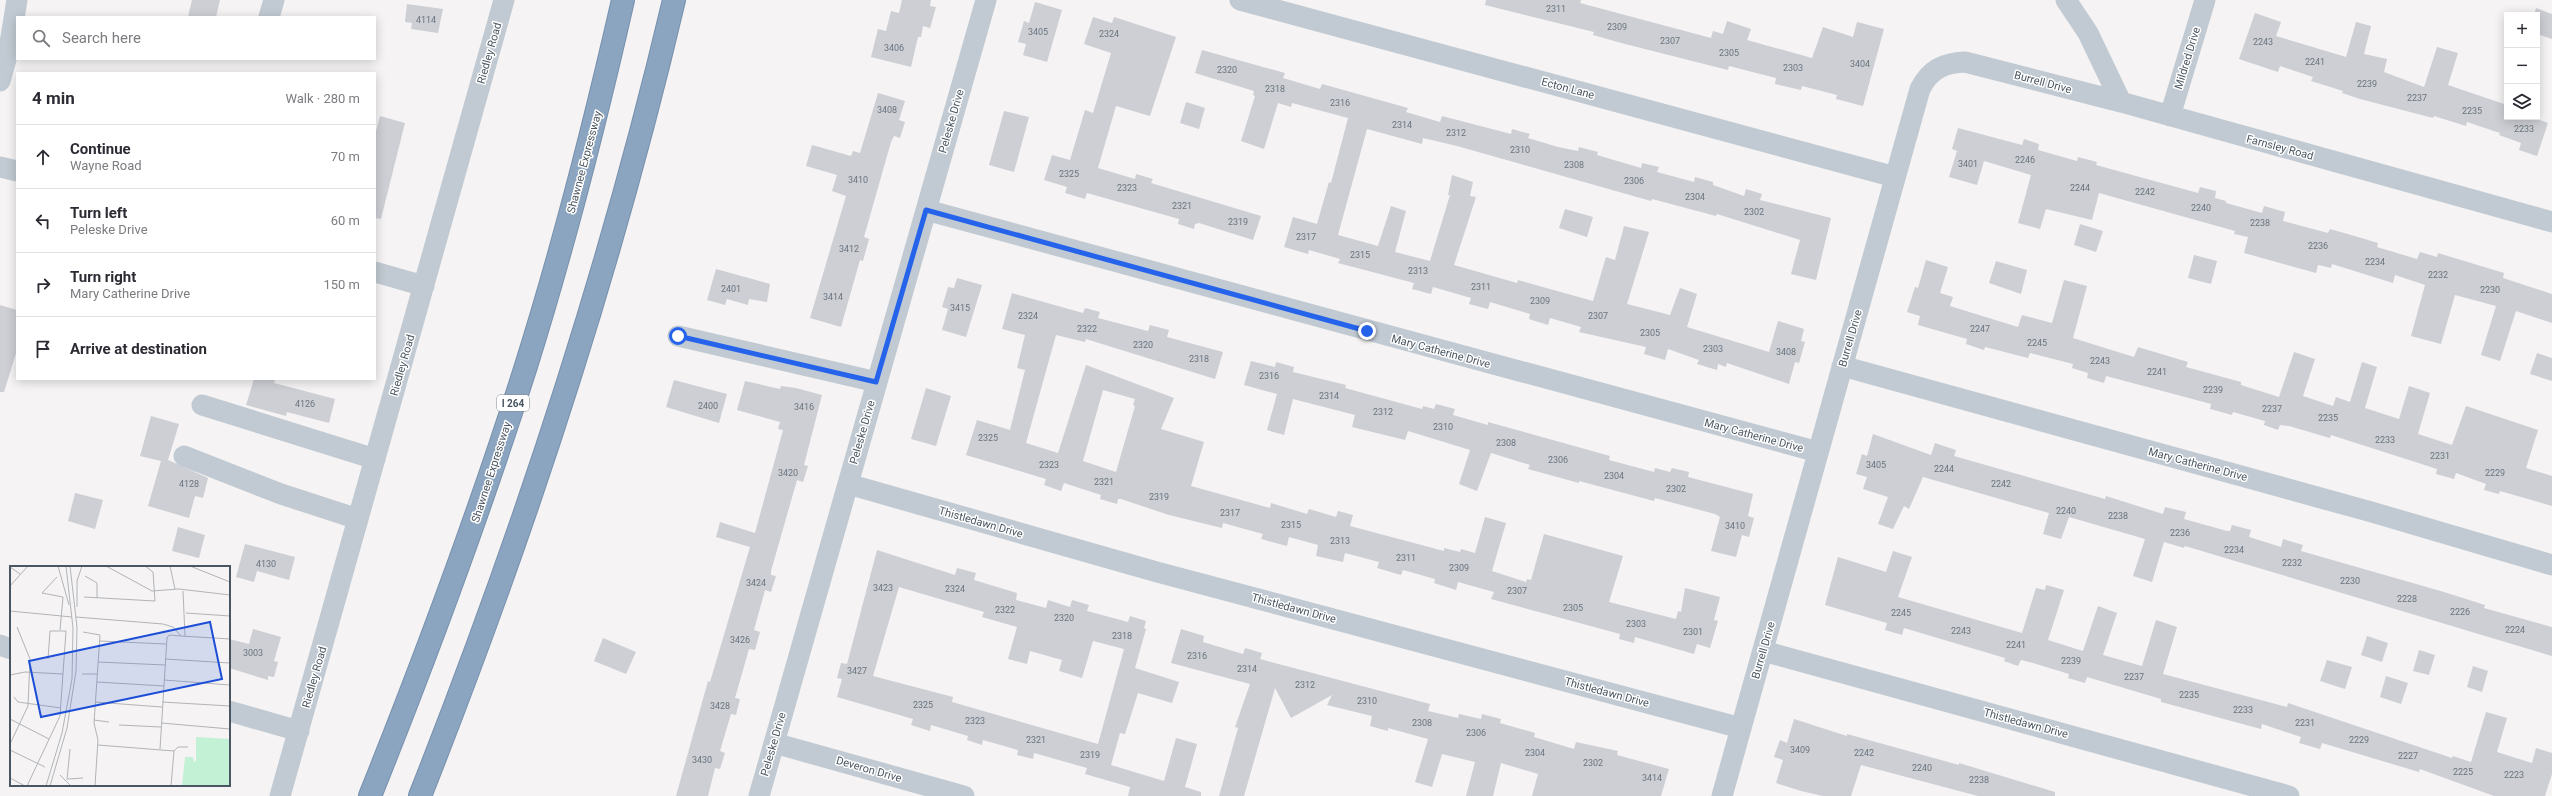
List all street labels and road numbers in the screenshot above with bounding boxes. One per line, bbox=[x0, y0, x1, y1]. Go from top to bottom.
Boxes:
street label: Riedley Road bbox=[475, 21, 504, 85]
street label: Mildred Drive bbox=[2172, 25, 2203, 91]
street label: Burrell Drive bbox=[2013, 69, 2073, 96]
street label: Ecton Lane bbox=[1540, 75, 1596, 102]
street label: Peleske Drive bbox=[936, 88, 967, 154]
street label: Shawnee Expressway bbox=[565, 109, 605, 215]
street label: Farnsley Road bbox=[2245, 132, 2315, 163]
street label: Burrell Drive bbox=[1836, 308, 1865, 368]
street label: Mary Catherine Drive bbox=[1390, 332, 1492, 371]
street label: Riedley Road bbox=[388, 333, 417, 397]
road number: I 264 bbox=[497, 395, 529, 411]
street label: Peleske Drive bbox=[847, 399, 878, 465]
street label: Mary Catherine Drive bbox=[1703, 416, 1805, 455]
street label: Shawnee Expressway bbox=[469, 419, 514, 524]
street label: Mary Catherine Drive bbox=[2147, 445, 2249, 484]
street label: Thistledawn Drive bbox=[937, 504, 1025, 541]
street label: Thistledawn Drive bbox=[1250, 591, 1338, 626]
street label: Burrell Drive bbox=[1749, 620, 1778, 680]
street label: Riedley Road bbox=[300, 645, 329, 709]
street label: Thistledawn Drive bbox=[1563, 675, 1651, 710]
street label: Thistledawn Drive bbox=[1982, 706, 2070, 741]
street label: Peleske Drive bbox=[758, 711, 789, 777]
street label: Deveron Drive bbox=[835, 754, 903, 785]

